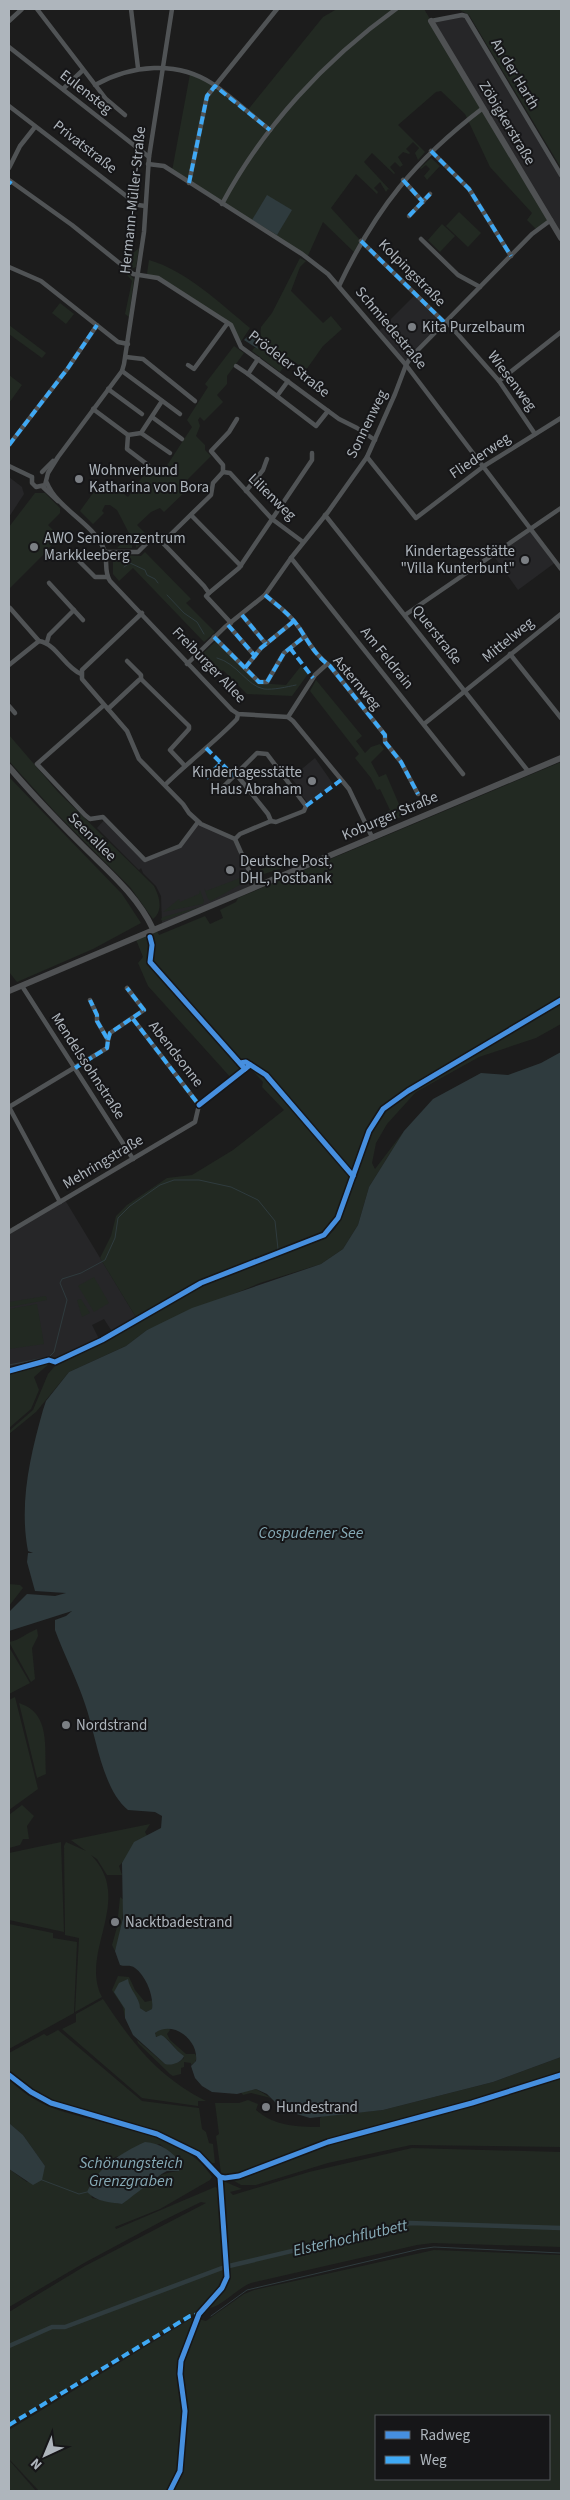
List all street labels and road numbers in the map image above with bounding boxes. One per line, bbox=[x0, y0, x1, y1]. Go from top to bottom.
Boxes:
street label: An der Harth bbox=[486, 35, 544, 113]
street label: Eulensteg bbox=[55, 65, 117, 119]
street label: Zöbigkerstraße bbox=[474, 77, 540, 169]
street label: Privatstraße bbox=[49, 115, 121, 179]
street label: Hermann-Müller-Straße bbox=[115, 125, 151, 275]
street label: Kolpingstraße bbox=[374, 235, 450, 311]
street label: Schmiedestraße bbox=[350, 282, 432, 374]
street label: Prödeler Straße bbox=[244, 326, 334, 402]
street label: Wiesenweg bbox=[482, 347, 542, 416]
street label: Sonnenweg bbox=[341, 386, 393, 462]
street label: Fliederweg bbox=[445, 428, 515, 484]
street label: Lilienweg bbox=[243, 469, 301, 526]
street label: Querstraße bbox=[407, 601, 467, 669]
street label: Mittelweg bbox=[478, 612, 539, 667]
street label: Freiburger Allee bbox=[167, 622, 251, 708]
street label: Am Feldrain bbox=[355, 622, 419, 694]
street label: Asternweg bbox=[328, 651, 386, 715]
street label: Koburger Straße bbox=[339, 786, 441, 846]
street label: Seenallee bbox=[63, 808, 121, 866]
street label: Mendelssohnstraße bbox=[46, 1009, 130, 1123]
street label: Abendsonne bbox=[144, 1017, 208, 1091]
street label: Mehringstraße bbox=[59, 1130, 147, 1194]

